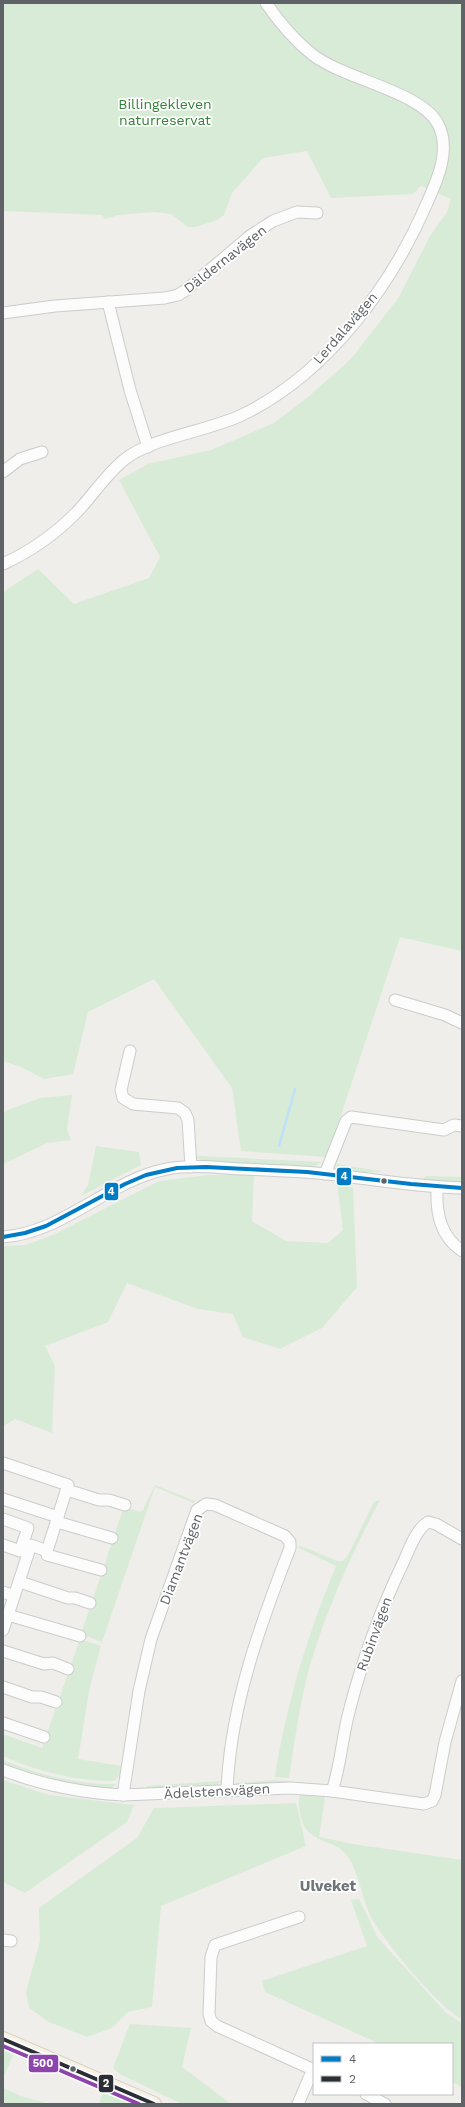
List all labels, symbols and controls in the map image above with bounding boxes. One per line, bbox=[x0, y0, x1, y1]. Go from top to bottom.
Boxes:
park label: Billingekleven naturreservat bbox=[118, 96, 212, 128]
street label: Däldernavägen bbox=[181, 222, 269, 296]
street label: Lerdalavägen bbox=[310, 289, 380, 367]
line badge: 4 bbox=[336, 1167, 352, 1186]
text: 4 bbox=[340, 1170, 348, 1183]
unlabelled marker bbox=[379, 1176, 389, 1186]
line badge: 4 bbox=[104, 1182, 119, 1201]
text: 4 bbox=[107, 1185, 115, 1198]
street label: Diamantvägen bbox=[156, 1511, 206, 1607]
street label: Rubinvägen bbox=[353, 1595, 395, 1673]
street label: Ädelstensvägen bbox=[163, 1780, 271, 1802]
district label: Ulveket bbox=[300, 1877, 357, 1895]
legend bbox=[313, 2043, 453, 2095]
text: 4 bbox=[349, 2052, 356, 2066]
line badge: 500 bbox=[28, 2054, 59, 2073]
text: 500 bbox=[33, 2057, 53, 2070]
unlabelled marker bbox=[68, 2064, 78, 2074]
text: 2 bbox=[349, 2072, 356, 2086]
line badge: 2 bbox=[98, 2074, 114, 2093]
text: 2 bbox=[103, 2077, 110, 2090]

